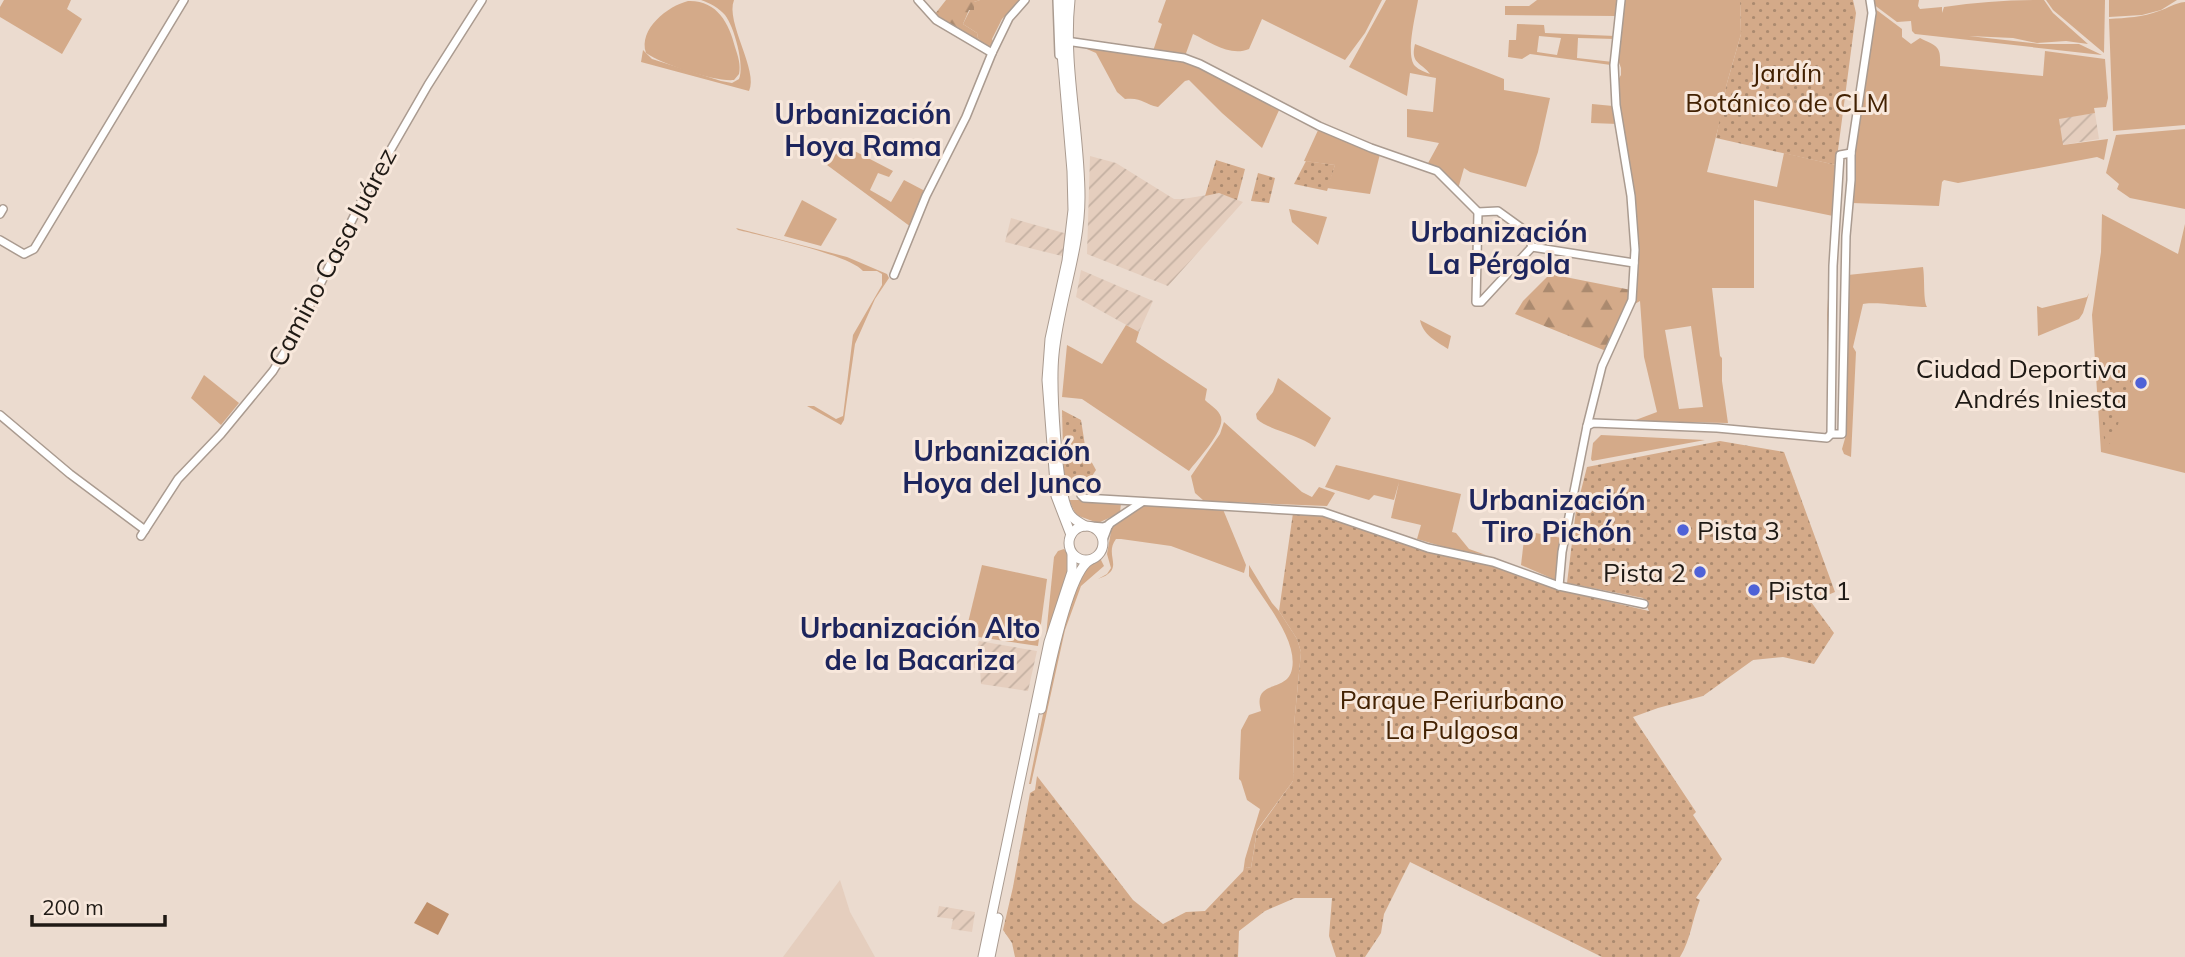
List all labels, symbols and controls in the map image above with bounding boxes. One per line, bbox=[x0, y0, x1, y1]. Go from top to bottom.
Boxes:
park label: Jardín Botánico de CLM bbox=[1685, 56, 1889, 119]
district label: Urbanización Hoya Rama bbox=[774, 96, 952, 163]
street label: Camino Casa Juárez bbox=[260, 142, 404, 372]
district label: Urbanización La Pérgola bbox=[1410, 214, 1588, 281]
place label: Ciudad Deportiva Andrés Iniesta bbox=[1916, 352, 2127, 415]
marker: Ciudad Deportiva Andrés Iniesta bbox=[2133, 375, 2149, 391]
district label: Urbanización Hoya del Junco bbox=[902, 433, 1102, 500]
district label: Urbanización Tiro Pichón bbox=[1468, 482, 1646, 549]
place label: Pista 3 bbox=[1697, 514, 1780, 547]
marker: Pista 3 bbox=[1675, 522, 1691, 538]
place label: Pista 2 bbox=[1603, 556, 1686, 589]
marker: Pista 2 bbox=[1692, 564, 1708, 580]
place label: Pista 1 bbox=[1768, 574, 1851, 607]
marker: Pista 1 bbox=[1746, 582, 1762, 598]
district label: Urbanización Alto de la Bacariza bbox=[800, 610, 1040, 677]
park label: Parque Periurbano La Pulgosa bbox=[1340, 683, 1564, 746]
scale bar bbox=[32, 884, 164, 928]
text: 200 m bbox=[42, 894, 104, 920]

